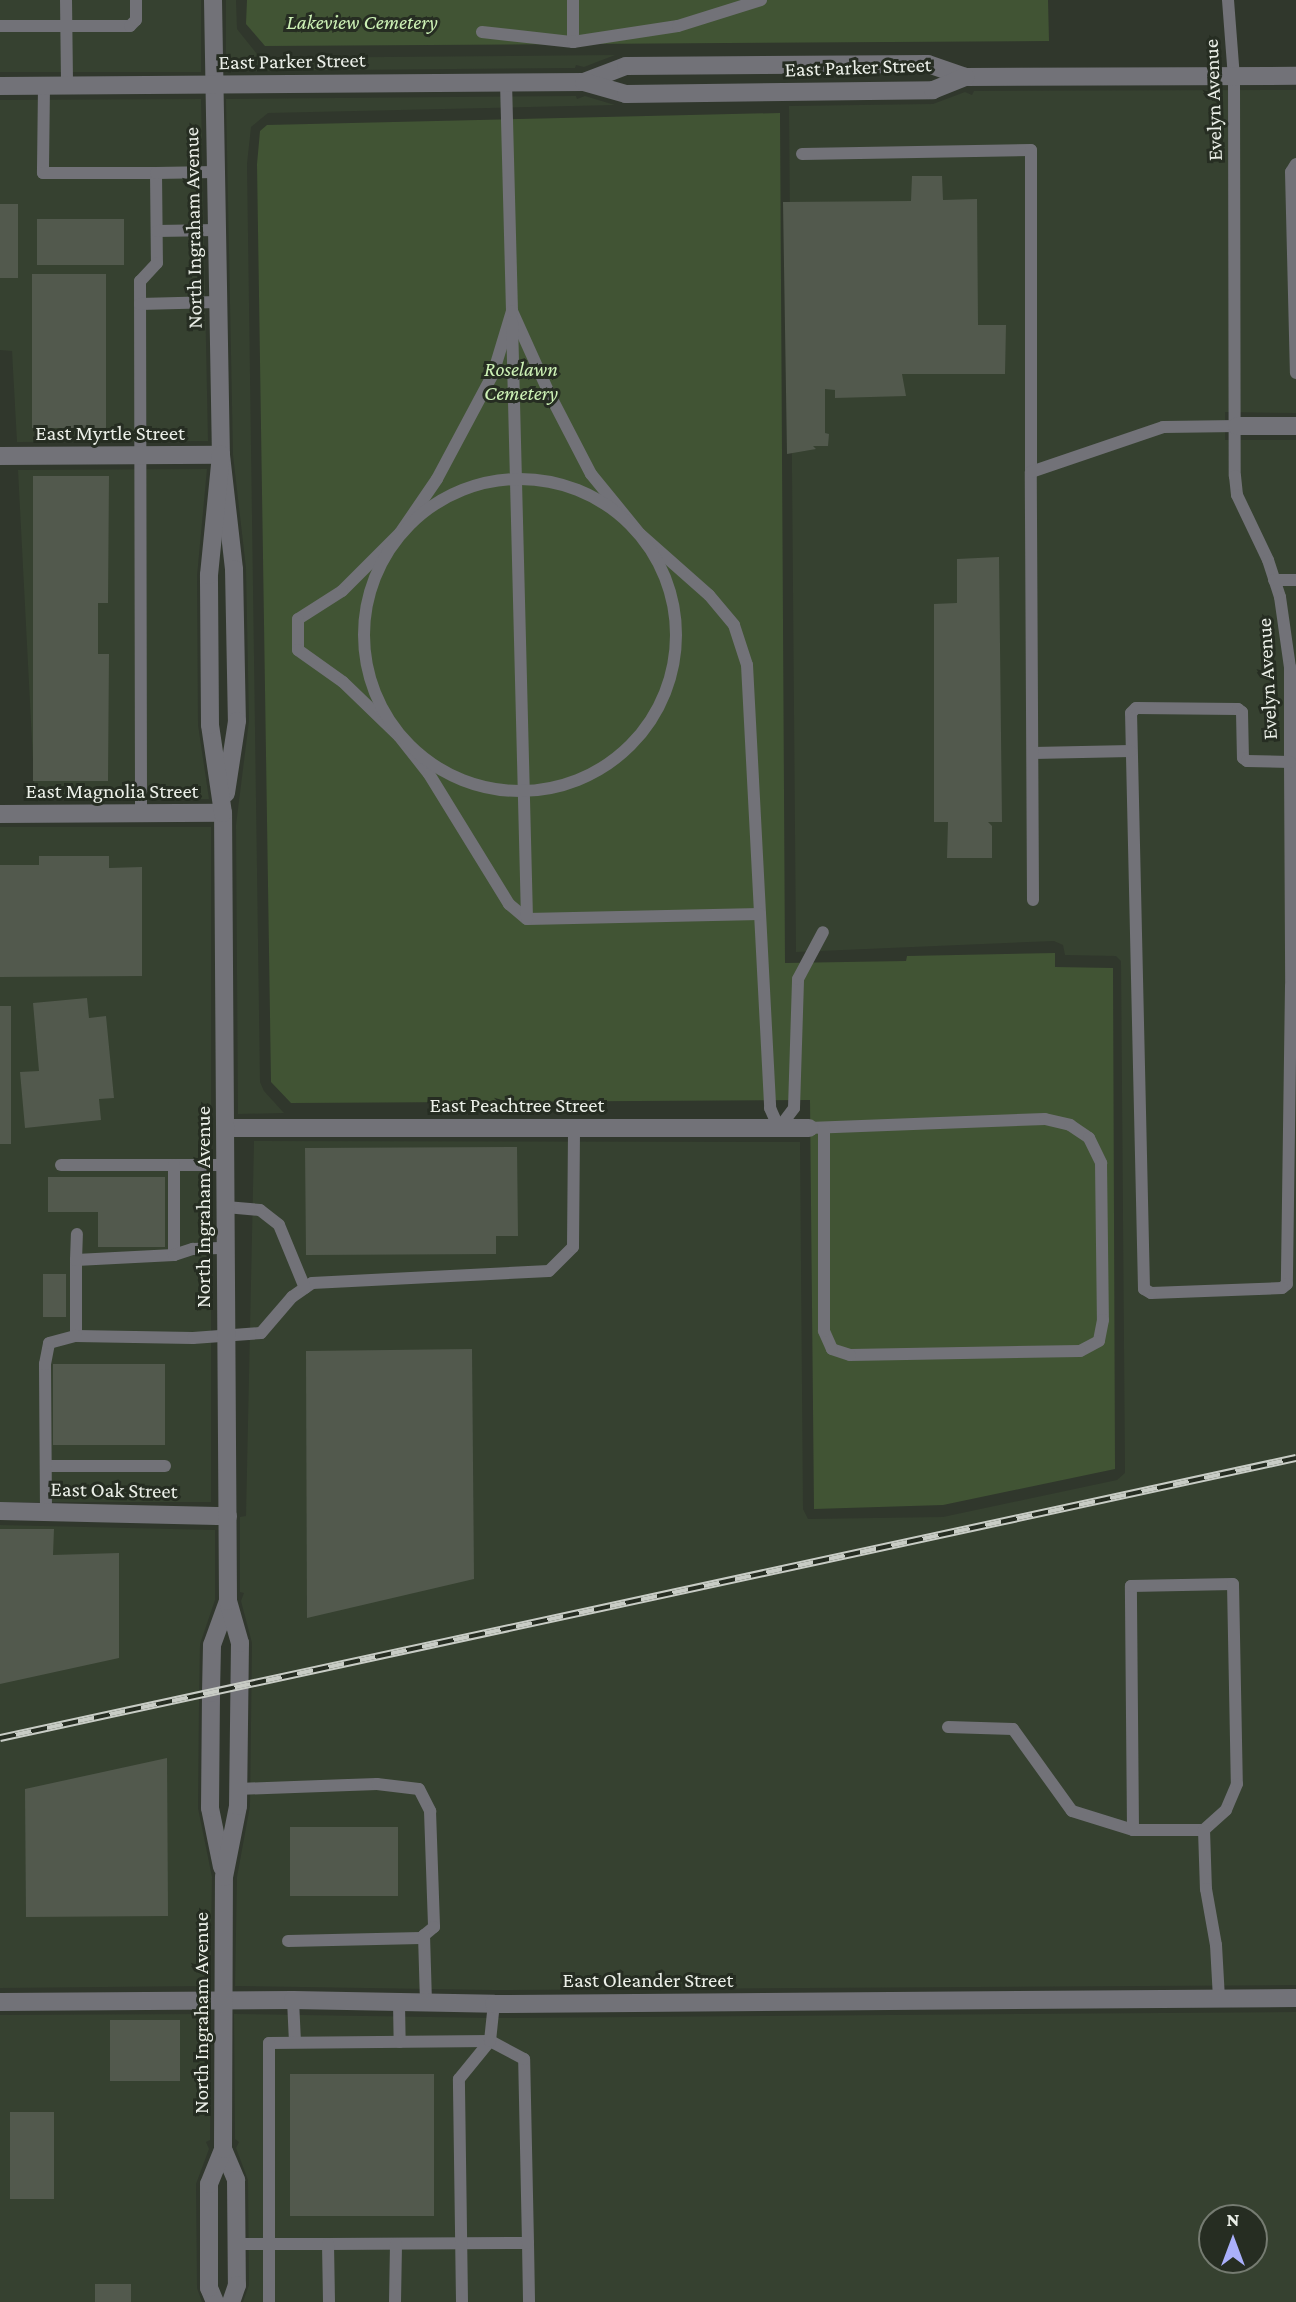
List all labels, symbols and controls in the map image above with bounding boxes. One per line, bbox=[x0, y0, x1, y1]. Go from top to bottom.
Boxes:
park label: Lakeview Cemetery bbox=[286, 9, 438, 35]
street label: Evelyn Avenue bbox=[1198, 39, 1228, 161]
street label: East Parker Street bbox=[218, 47, 366, 75]
street label: East Parker Street bbox=[784, 52, 932, 82]
street label: North Ingraham Avenue bbox=[179, 127, 207, 329]
park label: Roselawn Cemetery bbox=[484, 356, 558, 406]
street label: East Myrtle Street bbox=[35, 420, 185, 446]
street label: Evelyn Avenue bbox=[1251, 617, 1283, 741]
street label: East Magnolia Street bbox=[25, 778, 199, 804]
street label: East Peachtree Street bbox=[430, 1092, 604, 1118]
street label: North Ingraham Avenue bbox=[190, 1106, 216, 1308]
street label: East Oak Street bbox=[50, 1476, 178, 1504]
street label: North Ingraham Avenue bbox=[188, 1912, 214, 2114]
street label: East Oleander Street bbox=[563, 1967, 733, 1993]
north arrow bbox=[1198, 2204, 1268, 2274]
text: N bbox=[1227, 2209, 1239, 2230]

